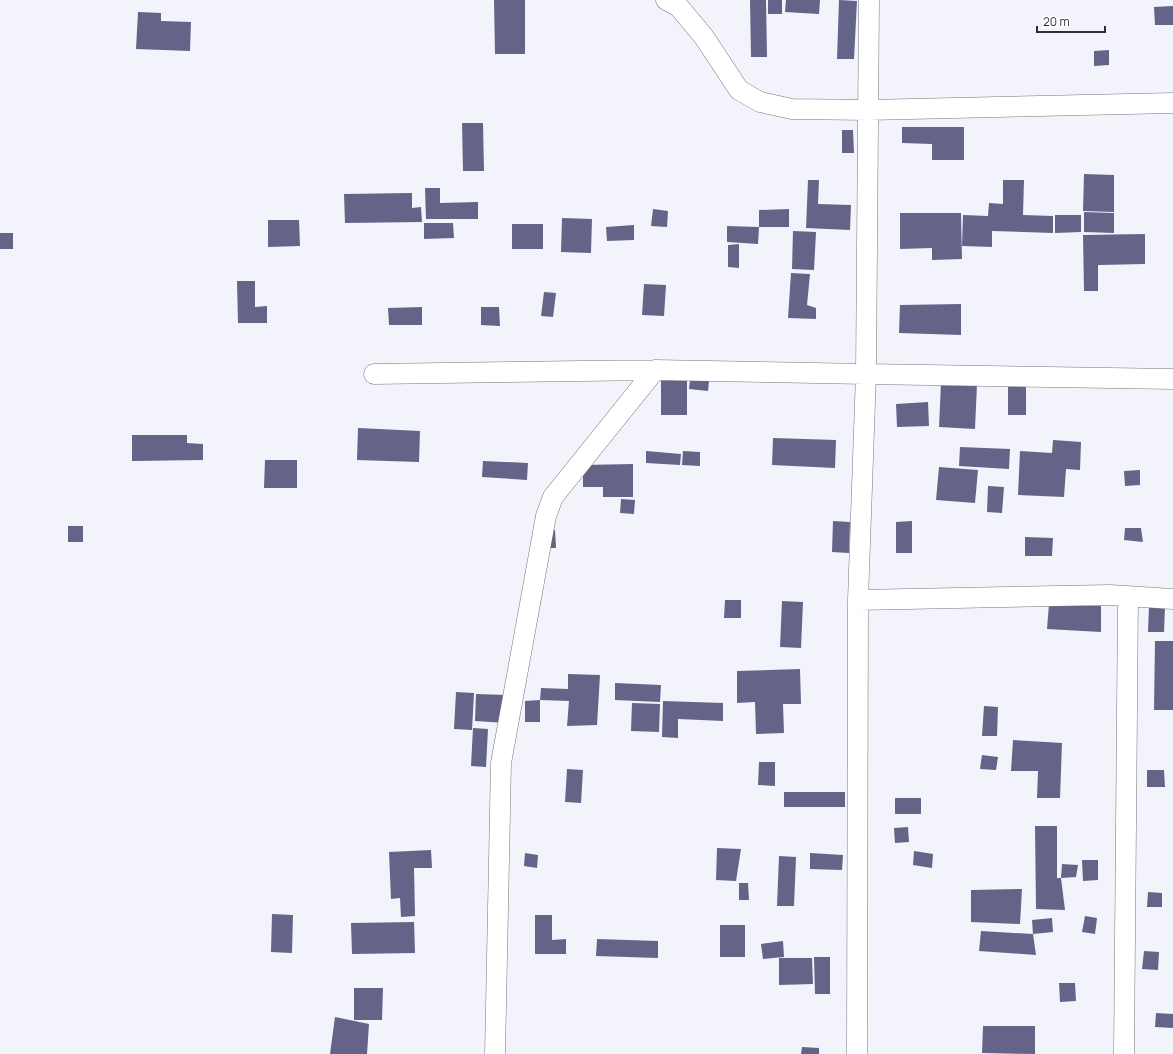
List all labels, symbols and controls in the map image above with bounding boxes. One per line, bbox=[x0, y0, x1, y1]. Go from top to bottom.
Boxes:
scale bar bbox=[1037, 8, 1105, 34]
text: 20 m bbox=[1043, 13, 1070, 30]

